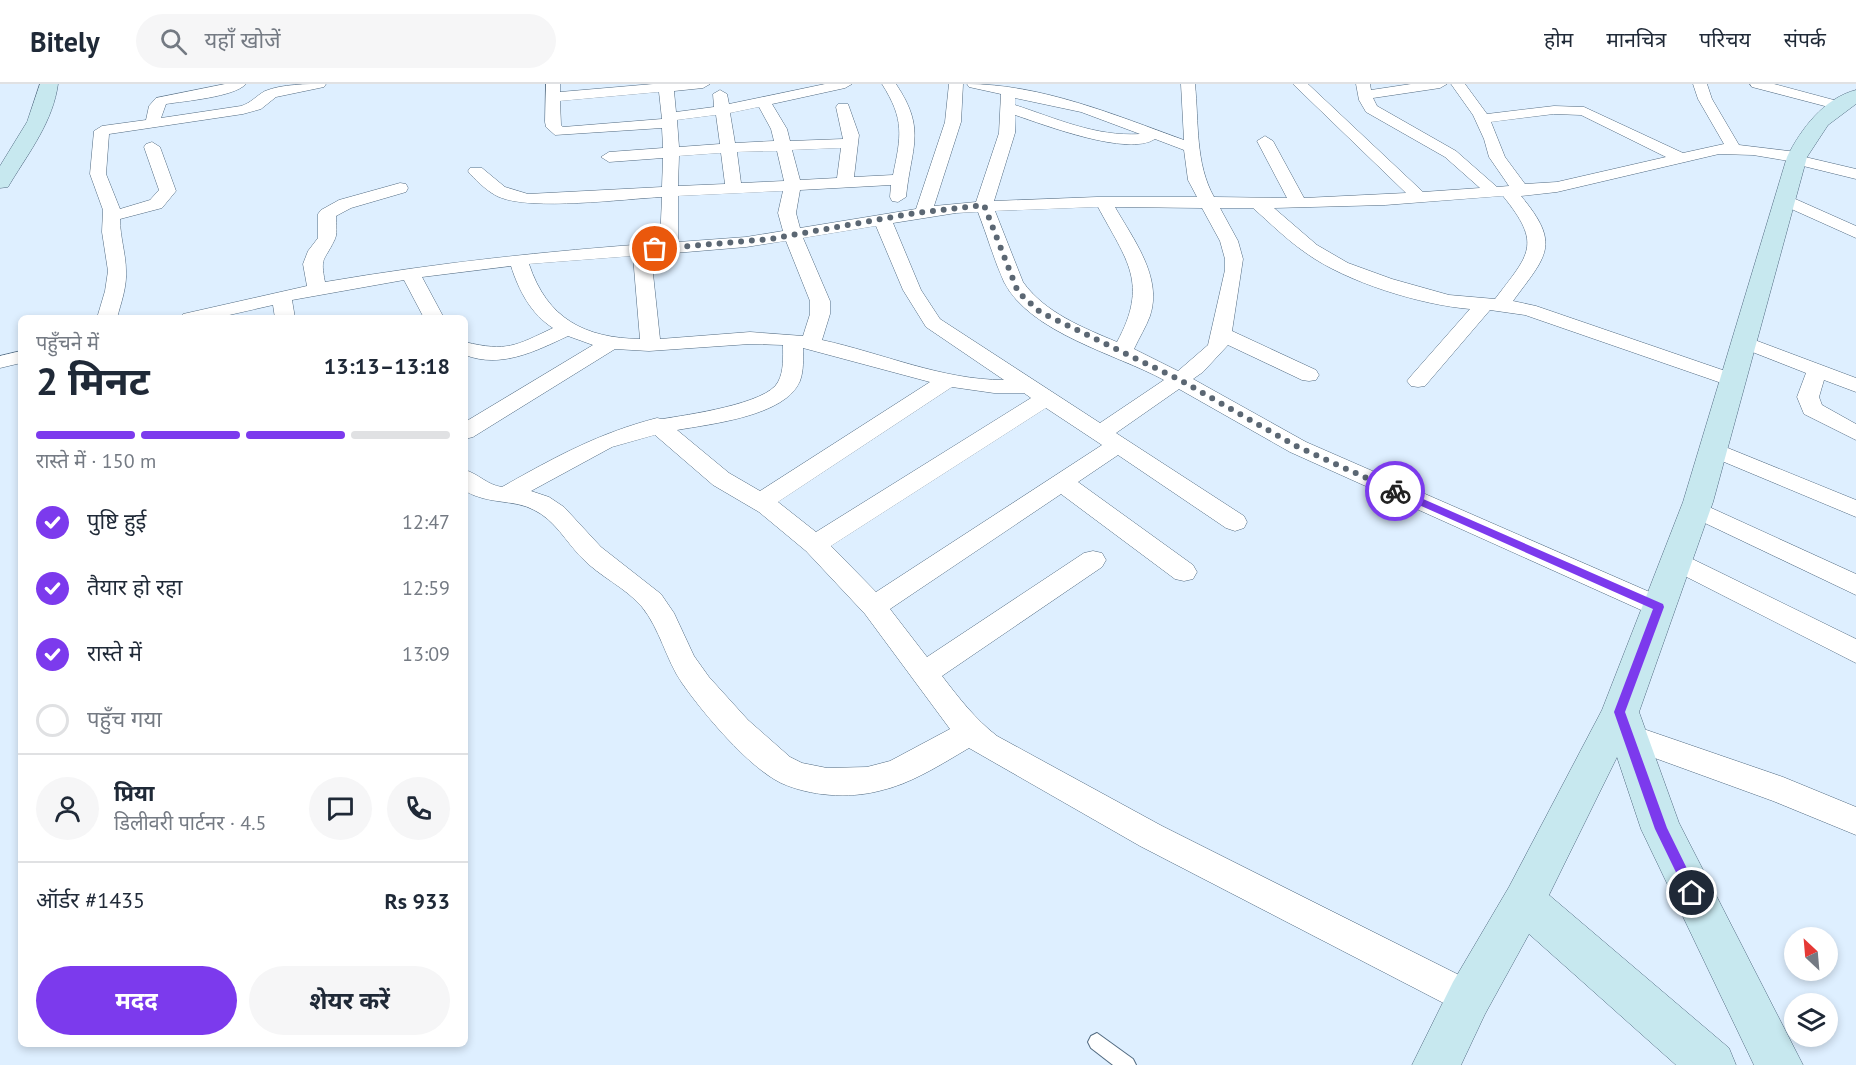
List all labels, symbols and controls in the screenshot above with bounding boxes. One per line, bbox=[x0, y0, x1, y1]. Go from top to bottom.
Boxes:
search box bbox=[136, 14, 556, 68]
text: Bitely bbox=[30, 23, 100, 60]
icon: search bbox=[157, 25, 190, 58]
text: यहाँ खोजें bbox=[205, 26, 281, 54]
text: होम bbox=[1544, 26, 1573, 53]
text: मानचित्र bbox=[1606, 26, 1666, 53]
text: परिचय bbox=[1699, 26, 1751, 53]
text: संपर्क bbox=[1784, 26, 1826, 53]
pin bbox=[629, 223, 680, 274]
icon: bag bbox=[638, 232, 671, 265]
text: पहुँचने में bbox=[36, 330, 99, 356]
text: 13:13–13:18 bbox=[324, 352, 450, 380]
text: 2 मिनट bbox=[36, 355, 150, 406]
text: रास्ते में · 150 m bbox=[36, 448, 156, 474]
courier bbox=[1365, 461, 1425, 521]
icon: bike bbox=[1379, 475, 1412, 508]
icon: check bbox=[36, 506, 69, 539]
text: पुष्टि हुई bbox=[87, 507, 146, 535]
text: 12:47 bbox=[402, 509, 450, 535]
icon: check bbox=[36, 572, 69, 605]
text: तैयार हो रहा bbox=[87, 573, 183, 601]
text: 12:59 bbox=[402, 575, 450, 601]
icon: check bbox=[36, 638, 69, 671]
text: रास्ते में bbox=[87, 639, 142, 667]
text: 13:09 bbox=[402, 641, 450, 667]
text: पहुँच गया bbox=[87, 705, 162, 733]
button: person bbox=[36, 777, 99, 840]
button: chat bbox=[309, 777, 372, 840]
button: phone bbox=[387, 777, 450, 840]
text: प्रिया bbox=[114, 779, 154, 807]
text: डिलीवरी पार्टनर · 4.5 bbox=[114, 810, 266, 836]
pin bbox=[1666, 867, 1717, 918]
icon: home bbox=[1675, 876, 1708, 909]
text: ऑर्डर #1435 bbox=[36, 886, 145, 914]
text: Rs 933 bbox=[384, 887, 450, 915]
north arrow bbox=[1784, 927, 1838, 981]
map controls bbox=[1784, 927, 1838, 1047]
button: मदद bbox=[36, 966, 237, 1035]
button: शेयर करें bbox=[249, 966, 450, 1035]
button: layers bbox=[1784, 993, 1838, 1047]

